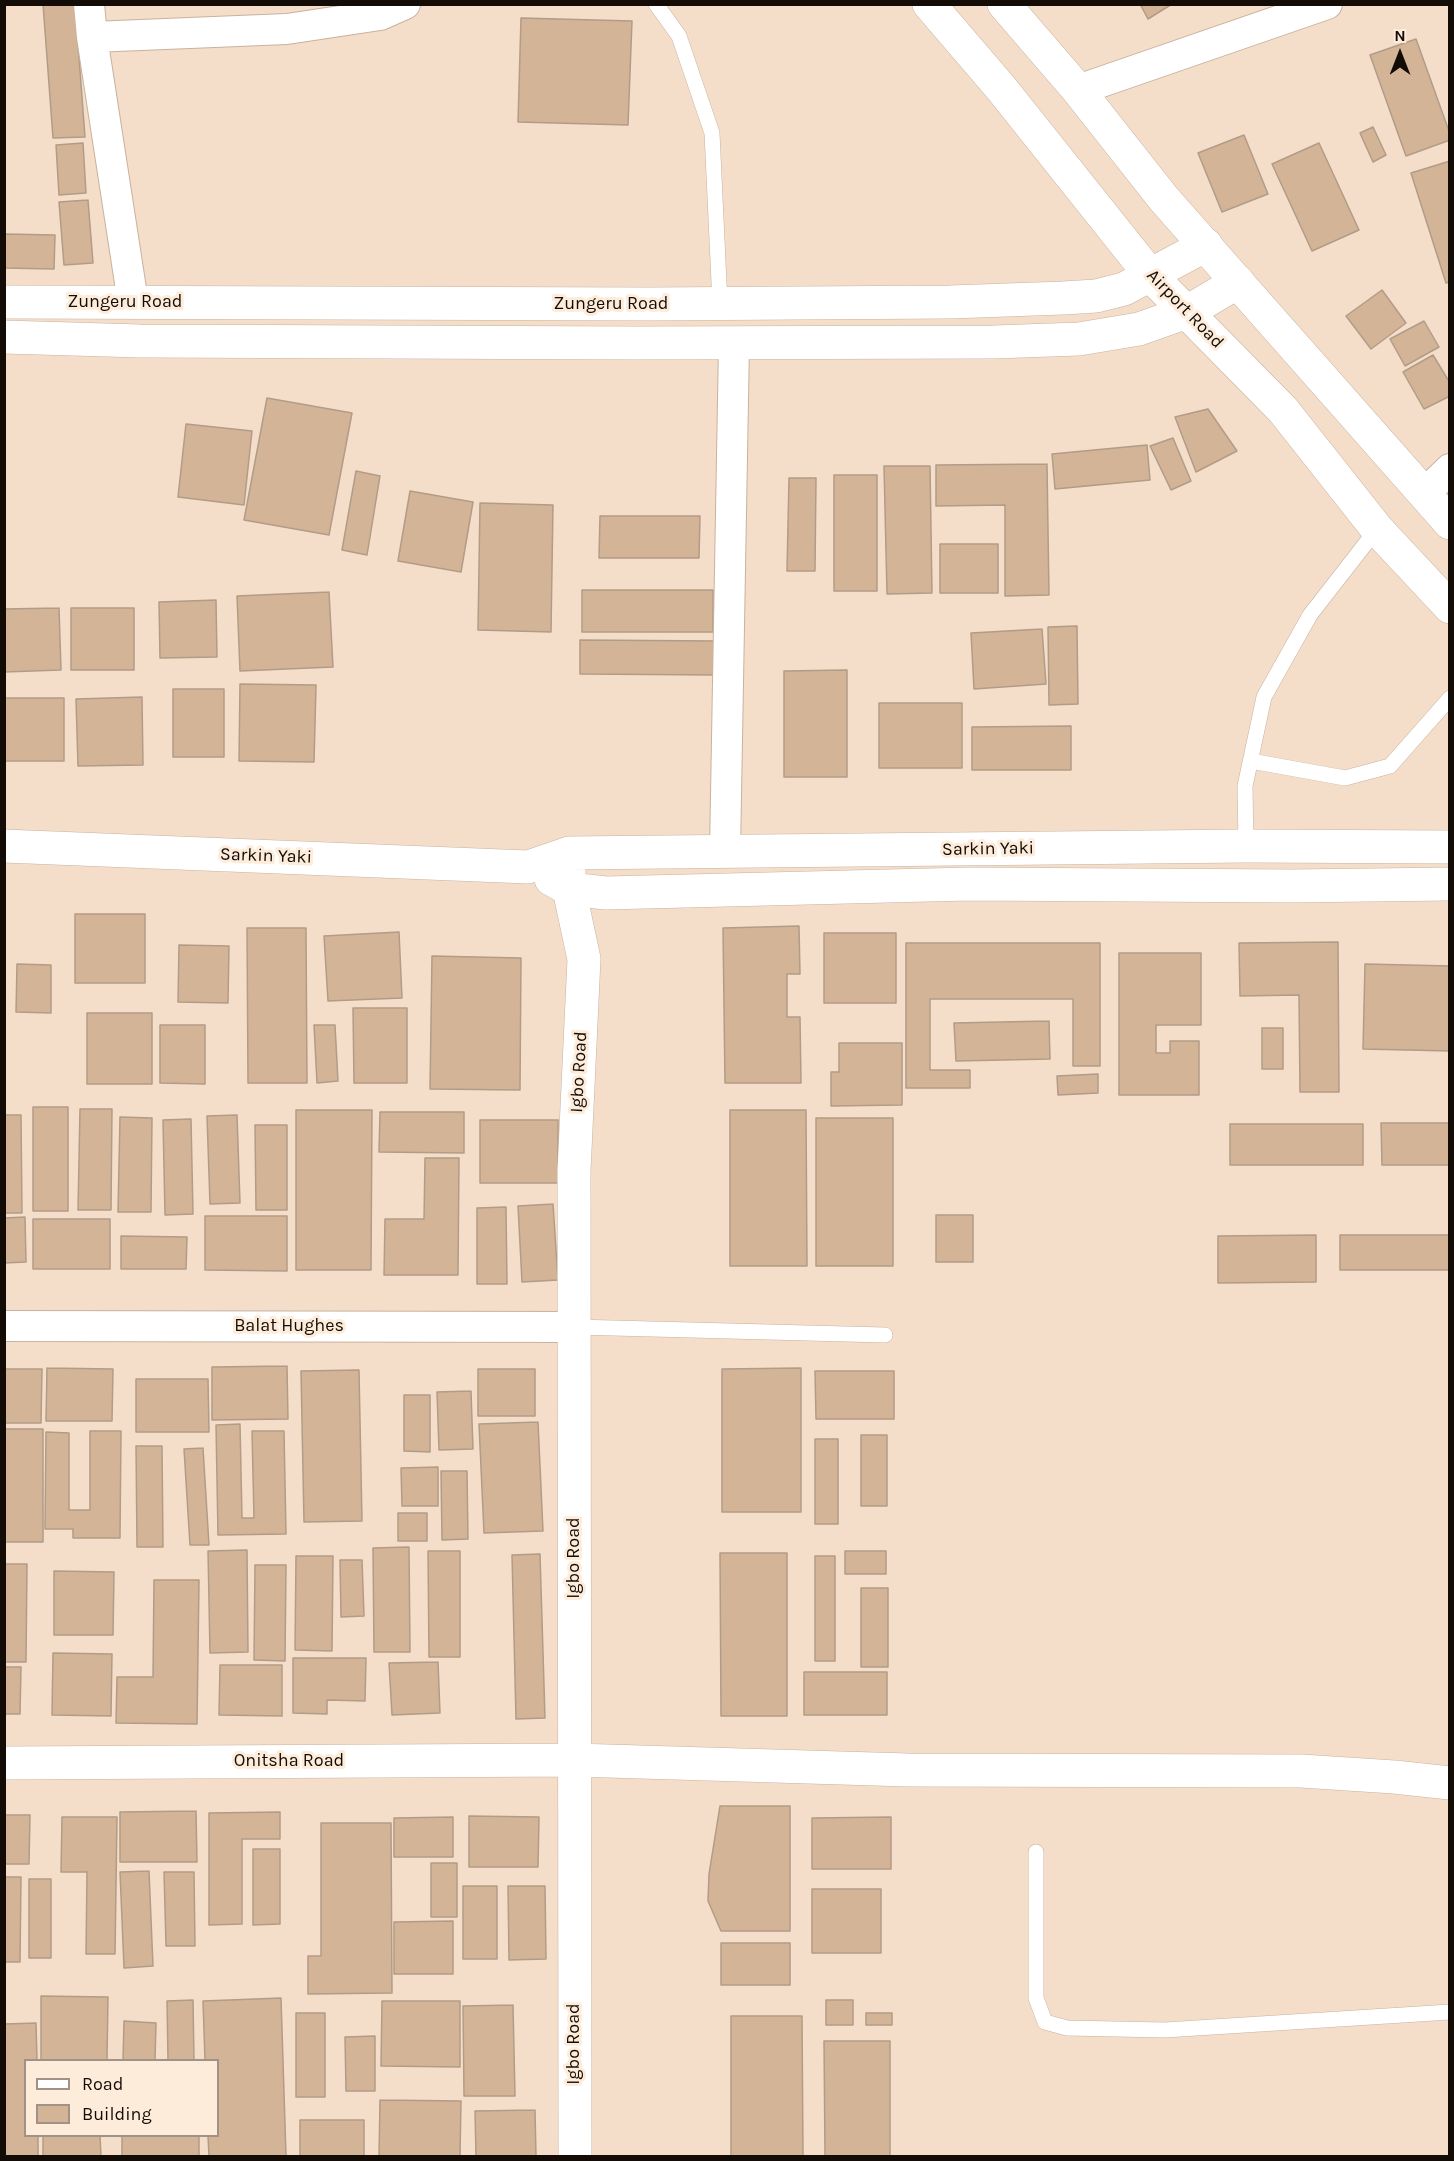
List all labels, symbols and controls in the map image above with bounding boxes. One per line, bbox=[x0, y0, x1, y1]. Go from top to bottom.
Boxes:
north arrow bbox=[1370, 24, 1430, 84]
text: N bbox=[1394, 26, 1406, 45]
street label: Airport Road bbox=[1142, 265, 1228, 353]
street label: Zungeru Road bbox=[68, 291, 182, 313]
street label: Zungeru Road bbox=[554, 293, 668, 315]
street label: Sarkin Yaki bbox=[942, 837, 1034, 861]
street label: Sarkin Yaki bbox=[220, 844, 312, 868]
street label: Igbo Road bbox=[566, 1031, 592, 1113]
street label: Balat Hughes bbox=[234, 1315, 344, 1337]
street label: Igbo Road bbox=[563, 1517, 585, 1599]
street label: Onitsha Road bbox=[234, 1750, 344, 1772]
street label: Igbo Road bbox=[563, 2003, 585, 2085]
legend bbox=[24, 2059, 219, 2137]
text: Road bbox=[82, 2073, 123, 2095]
text: Building bbox=[82, 2103, 152, 2125]

